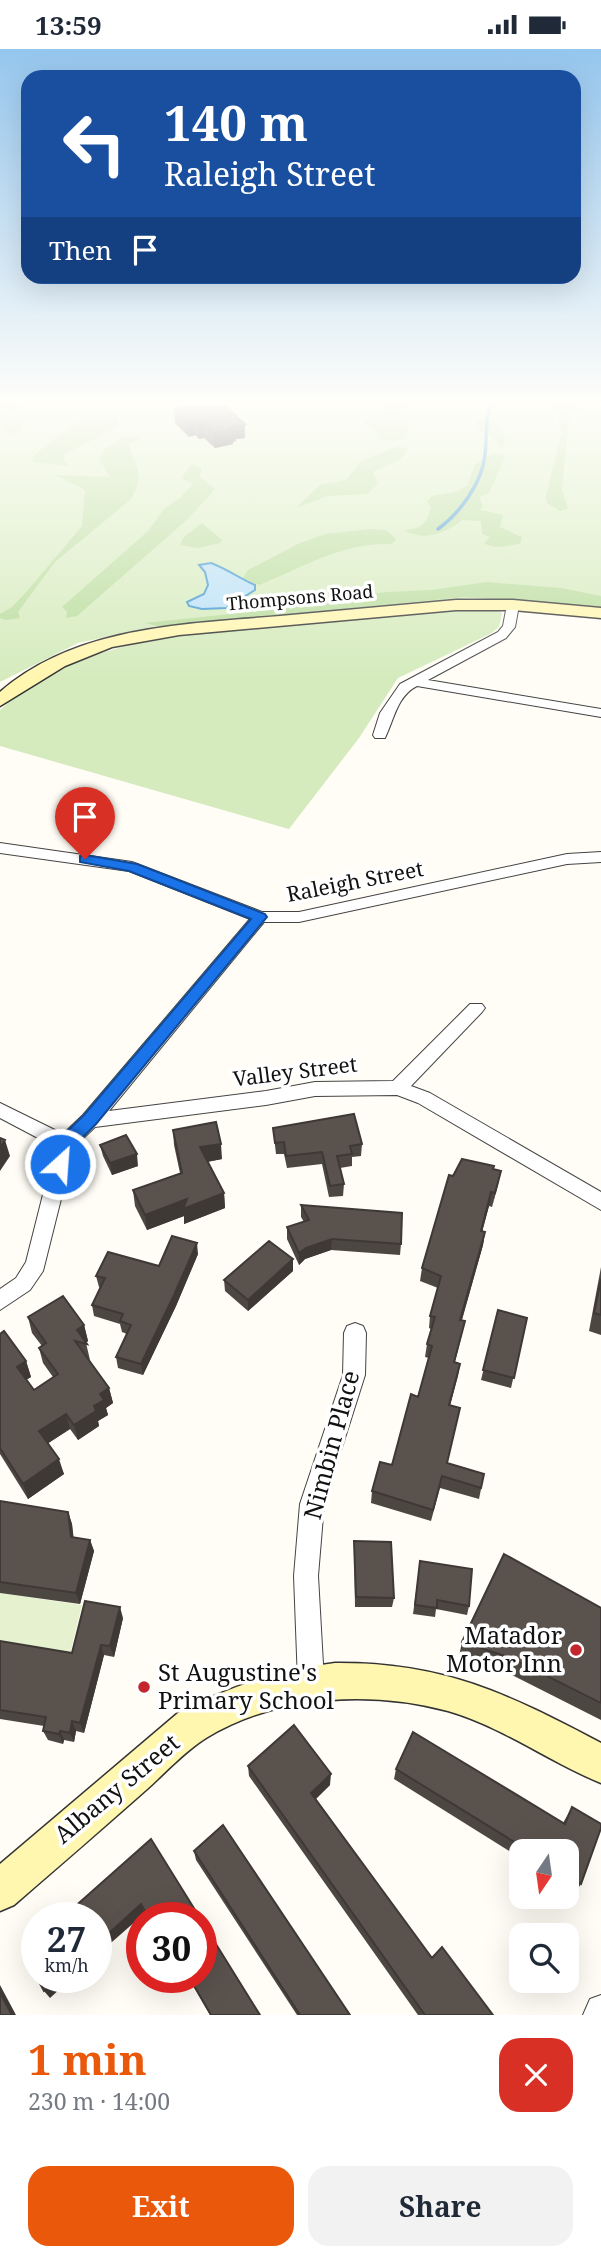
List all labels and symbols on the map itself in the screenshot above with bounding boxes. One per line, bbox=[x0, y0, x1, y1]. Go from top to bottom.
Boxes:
street label: Thompsons Road bbox=[226, 579, 374, 615]
pin bbox=[55, 787, 115, 859]
street label: Raleigh Street bbox=[284, 854, 426, 908]
street label: Valley Street bbox=[231, 1050, 359, 1093]
position arrow bbox=[23, 1127, 97, 1201]
street label: Nimbin Place bbox=[295, 1366, 366, 1523]
place label: Matador Motor Inn bbox=[446, 1618, 562, 1679]
marker: Matador Motor Inn bbox=[568, 1642, 584, 1658]
place label: St Augustine's Primary School bbox=[158, 1655, 335, 1716]
marker: St Augustine's Primary School bbox=[136, 1679, 152, 1695]
street label: Albany Street bbox=[46, 1726, 186, 1850]
north arrow bbox=[509, 1839, 579, 1909]
speed limit sign: 30 bbox=[126, 1902, 217, 1993]

